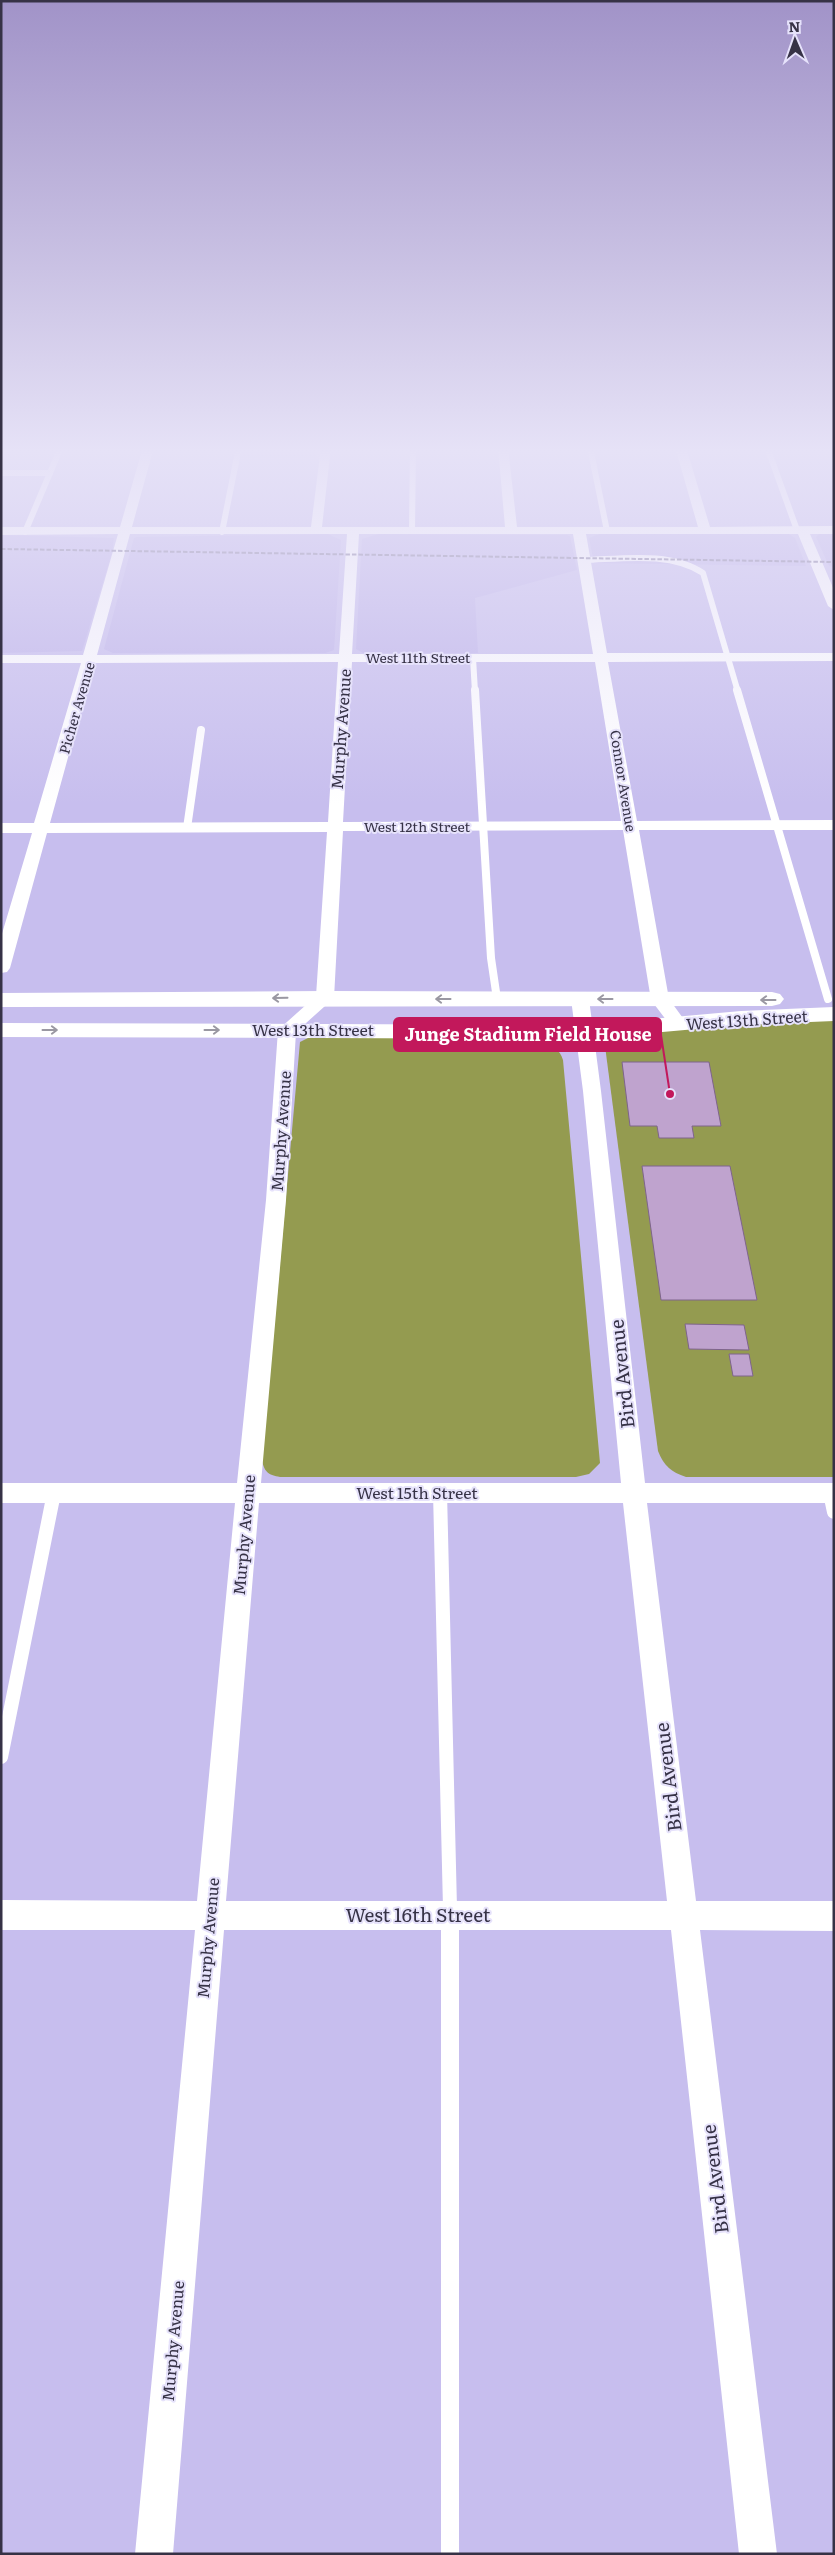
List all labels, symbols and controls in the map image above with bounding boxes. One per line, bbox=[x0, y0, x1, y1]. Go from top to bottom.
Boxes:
north arrow bbox=[770, 15, 820, 65]
text: N bbox=[788, 16, 801, 36]
street label: West 11th Street bbox=[366, 647, 471, 667]
street label: Picher Avenue bbox=[53, 659, 99, 756]
street label: Murphy Avenue bbox=[324, 668, 356, 790]
street label: Connor Avenue bbox=[606, 729, 642, 833]
street label: West 12th Street bbox=[364, 816, 470, 836]
one-way arrow bbox=[272, 994, 288, 1003]
one-way arrow bbox=[435, 994, 451, 1003]
one-way arrow bbox=[597, 994, 614, 1004]
one-way arrow bbox=[760, 995, 776, 1004]
street label: West 13th Street bbox=[685, 1003, 809, 1035]
street label: West 13th Street bbox=[252, 1017, 375, 1041]
callout: Junge Stadium Field House bbox=[394, 1018, 661, 1051]
text: Junge Stadium Field House bbox=[404, 1020, 652, 1047]
one-way arrow bbox=[42, 1025, 58, 1035]
one-way arrow bbox=[204, 1025, 220, 1034]
street label: Murphy Avenue bbox=[264, 1070, 296, 1192]
street label: Bird Avenue bbox=[601, 1318, 641, 1430]
street label: Murphy Avenue bbox=[226, 1474, 260, 1596]
street label: West 15th Street bbox=[356, 1480, 478, 1504]
street label: Bird Avenue bbox=[646, 1721, 688, 1833]
street label: Murphy Avenue bbox=[190, 1877, 224, 1999]
street label: West 16th Street bbox=[346, 1900, 491, 1928]
street label: Bird Avenue bbox=[693, 2123, 735, 2235]
street label: Murphy Avenue bbox=[155, 2280, 189, 2402]

